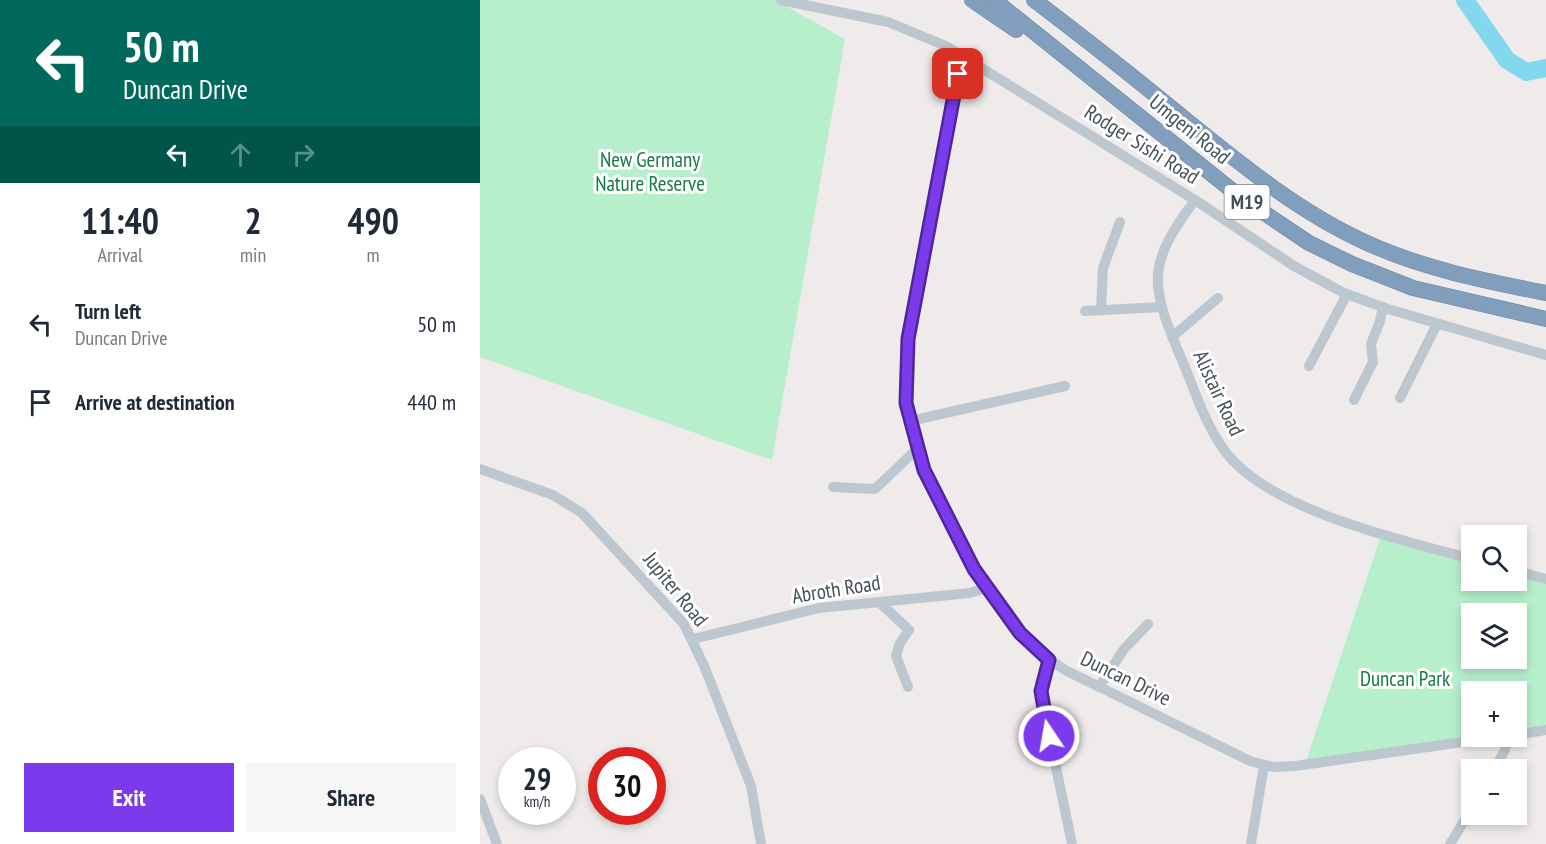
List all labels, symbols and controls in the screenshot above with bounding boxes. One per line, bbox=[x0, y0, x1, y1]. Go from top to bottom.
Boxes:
text: 50 m bbox=[123, 19, 200, 74]
icon: left bbox=[24, 24, 102, 102]
pin bbox=[932, 48, 983, 99]
icon: arrive bbox=[941, 57, 974, 90]
text: Duncan Drive bbox=[123, 72, 248, 106]
street label: Umgeni Road bbox=[1144, 88, 1236, 170]
street label: Rodger Sishi Road bbox=[1080, 98, 1204, 190]
icon: left bbox=[161, 138, 194, 171]
icon: ahead bbox=[224, 138, 257, 171]
icon: right bbox=[287, 138, 320, 171]
park label: New Germany Nature Reserve bbox=[595, 146, 705, 197]
road number: M19 bbox=[1224, 185, 1269, 219]
text: 11:40 bbox=[81, 197, 159, 244]
text: 2 bbox=[244, 197, 262, 244]
text: 490 bbox=[347, 197, 399, 244]
text: Arrival bbox=[97, 242, 143, 268]
text: min bbox=[240, 242, 266, 268]
text: m bbox=[367, 242, 380, 268]
text: Turn left bbox=[75, 297, 141, 325]
icon: left bbox=[24, 308, 57, 341]
text: 50 m bbox=[417, 310, 456, 338]
text: Duncan Drive bbox=[75, 325, 167, 351]
street label: Alistair Road bbox=[1187, 346, 1251, 440]
icon: arrive bbox=[24, 386, 57, 419]
text: Arrive at destination bbox=[75, 388, 235, 416]
text: 440 m bbox=[407, 388, 456, 416]
map controls bbox=[1461, 525, 1527, 825]
button: search bbox=[1461, 525, 1527, 591]
street label: Jupiter Road bbox=[637, 545, 714, 632]
street label: Abroth Road bbox=[790, 569, 882, 609]
button: layers bbox=[1461, 603, 1527, 669]
street label: Duncan Drive bbox=[1076, 645, 1176, 711]
park label: Duncan Park bbox=[1360, 665, 1450, 692]
button: + bbox=[1461, 681, 1527, 747]
position arrow bbox=[1017, 704, 1081, 768]
speed limit sign: 30 bbox=[588, 747, 666, 825]
text: 29 bbox=[523, 759, 551, 798]
button: − bbox=[1461, 759, 1527, 825]
button: Exit bbox=[24, 763, 234, 832]
button: Share bbox=[246, 763, 456, 832]
text: km/h bbox=[524, 792, 550, 811]

